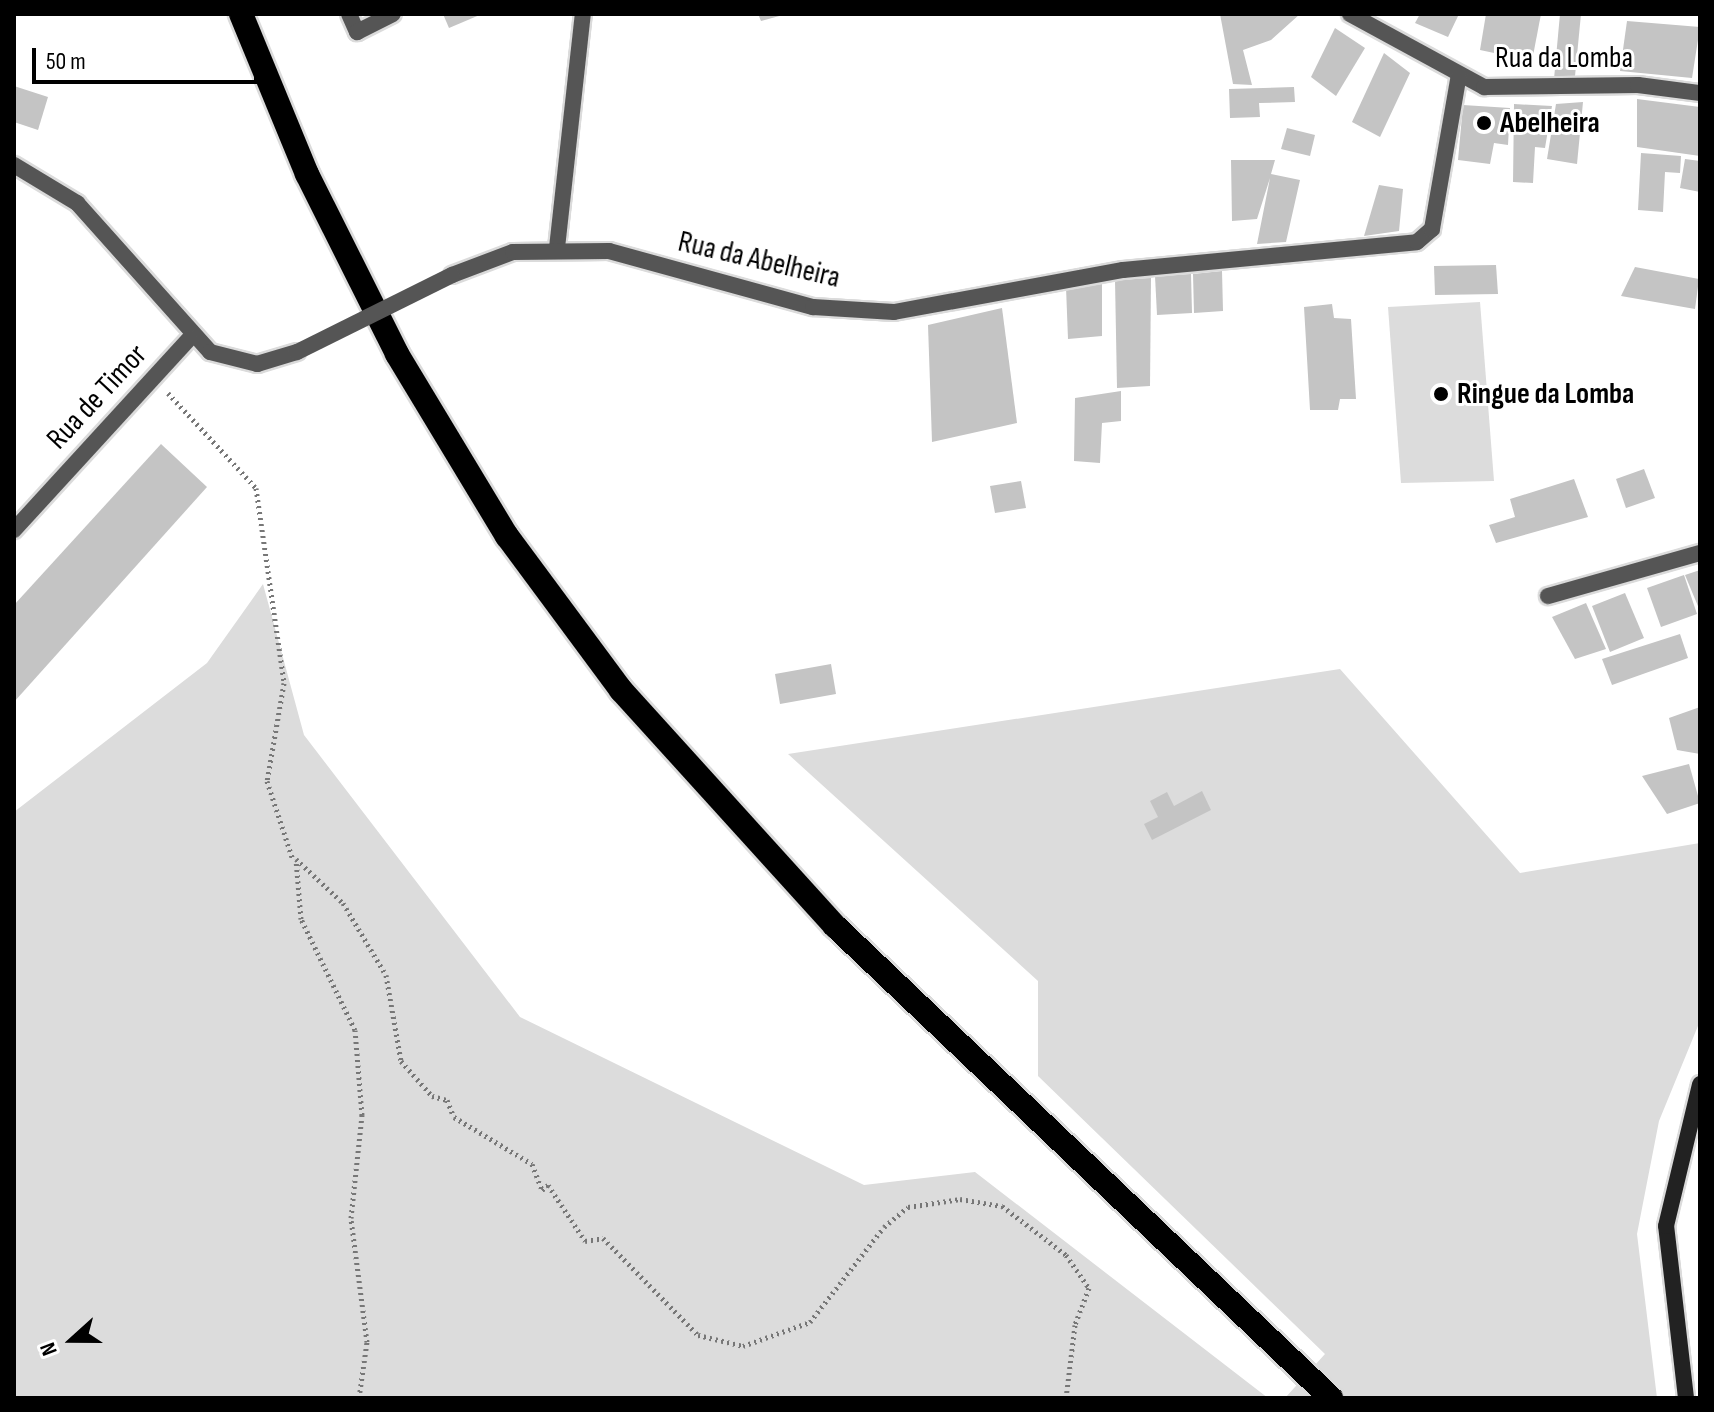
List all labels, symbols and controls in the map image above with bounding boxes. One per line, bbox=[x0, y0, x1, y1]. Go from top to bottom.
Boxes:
scale bar bbox=[36, 32, 262, 82]
street label: Rua da Lomba bbox=[1495, 40, 1633, 76]
text: 50 m bbox=[46, 47, 86, 76]
place label: Abelheira bbox=[1500, 105, 1600, 141]
marker: Abelheira bbox=[1475, 114, 1493, 132]
street label: Rua da Abelheira bbox=[675, 224, 843, 296]
street label: Rua de Timor bbox=[39, 337, 155, 457]
place label: Ringue da Lomba bbox=[1457, 376, 1634, 412]
marker: Ringue da Lomba bbox=[1432, 385, 1450, 403]
north arrow bbox=[32, 1300, 112, 1380]
text: N bbox=[34, 1338, 64, 1359]

